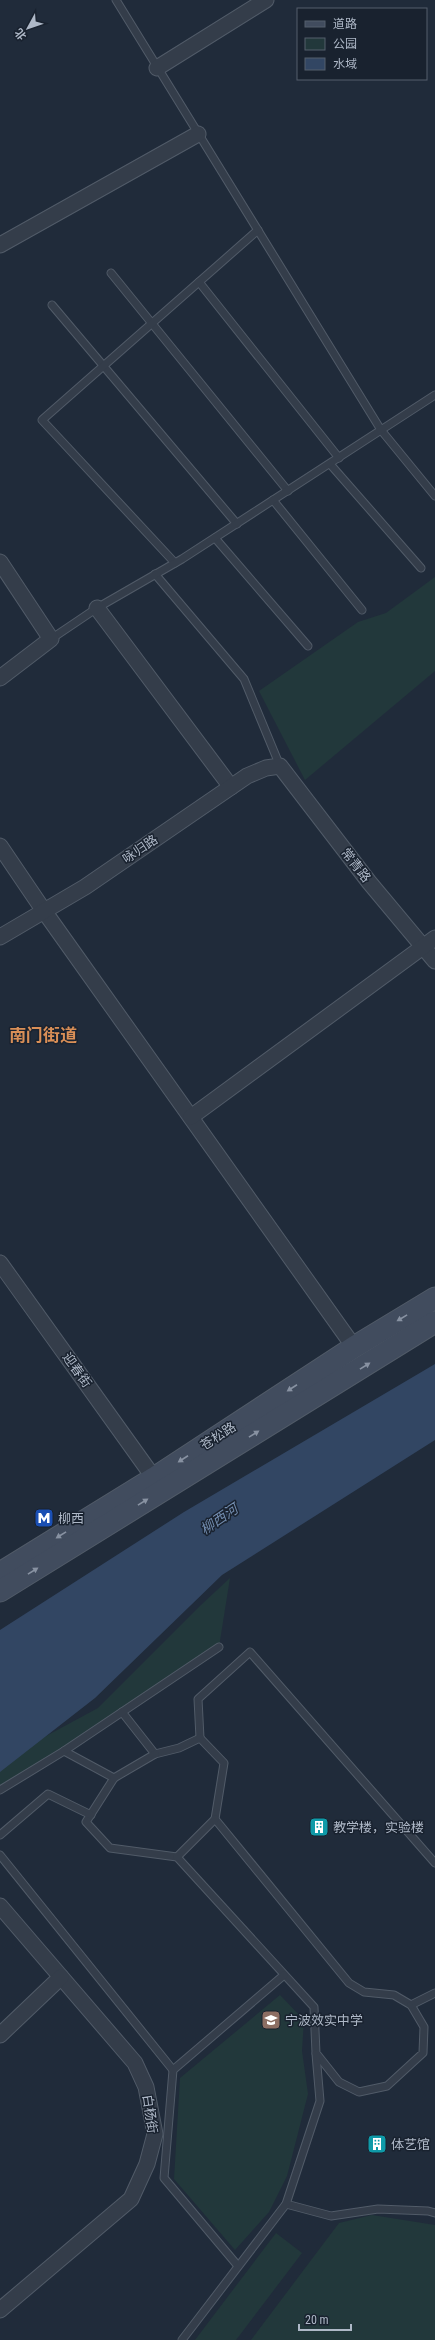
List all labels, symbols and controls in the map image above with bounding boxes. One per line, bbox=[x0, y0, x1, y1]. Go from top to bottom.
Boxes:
north arrow bbox=[8, 8, 48, 48]
legend bbox=[297, 8, 427, 80]
text: 道路 bbox=[333, 17, 357, 31]
text: 北 bbox=[12, 26, 29, 42]
text: 公园 bbox=[333, 37, 357, 51]
text: 水域 bbox=[333, 57, 357, 71]
street label: 咏归路 bbox=[120, 832, 160, 866]
street label: 常青路 bbox=[338, 845, 374, 885]
district label: 南门街道 bbox=[9, 1025, 77, 1045]
one-way arrow bbox=[396, 1315, 408, 1322]
street label: 迎春街 bbox=[59, 1350, 95, 1390]
one-way arrow bbox=[359, 1362, 371, 1369]
one-way arrow bbox=[287, 1384, 297, 1392]
street label: 苍松路 bbox=[198, 1419, 238, 1453]
one-way arrow bbox=[248, 1430, 260, 1437]
one-way arrow bbox=[178, 1455, 188, 1463]
one-way arrow bbox=[138, 1498, 148, 1506]
water label: 柳西河 bbox=[197, 1499, 243, 1537]
metro station icon: 柳西 bbox=[33, 1507, 55, 1529]
place label: 柳西 bbox=[58, 1511, 84, 1526]
one-way arrow bbox=[55, 1532, 67, 1539]
one-way arrow bbox=[27, 1567, 39, 1574]
building icon: 教学楼，实验楼 bbox=[308, 1816, 330, 1838]
place label: 教学楼，实验楼 bbox=[333, 1820, 424, 1835]
school or university icon: 宁波效实中学 bbox=[260, 2009, 282, 2031]
place label: 宁波效实中学 bbox=[285, 2013, 363, 2028]
street label: 白杨街 bbox=[140, 2094, 160, 2134]
building icon: 体艺馆 bbox=[366, 2133, 388, 2155]
place label: 体艺馆 bbox=[391, 2137, 430, 2152]
scale bar bbox=[299, 2306, 351, 2332]
text: 20 m bbox=[305, 2313, 329, 2327]

